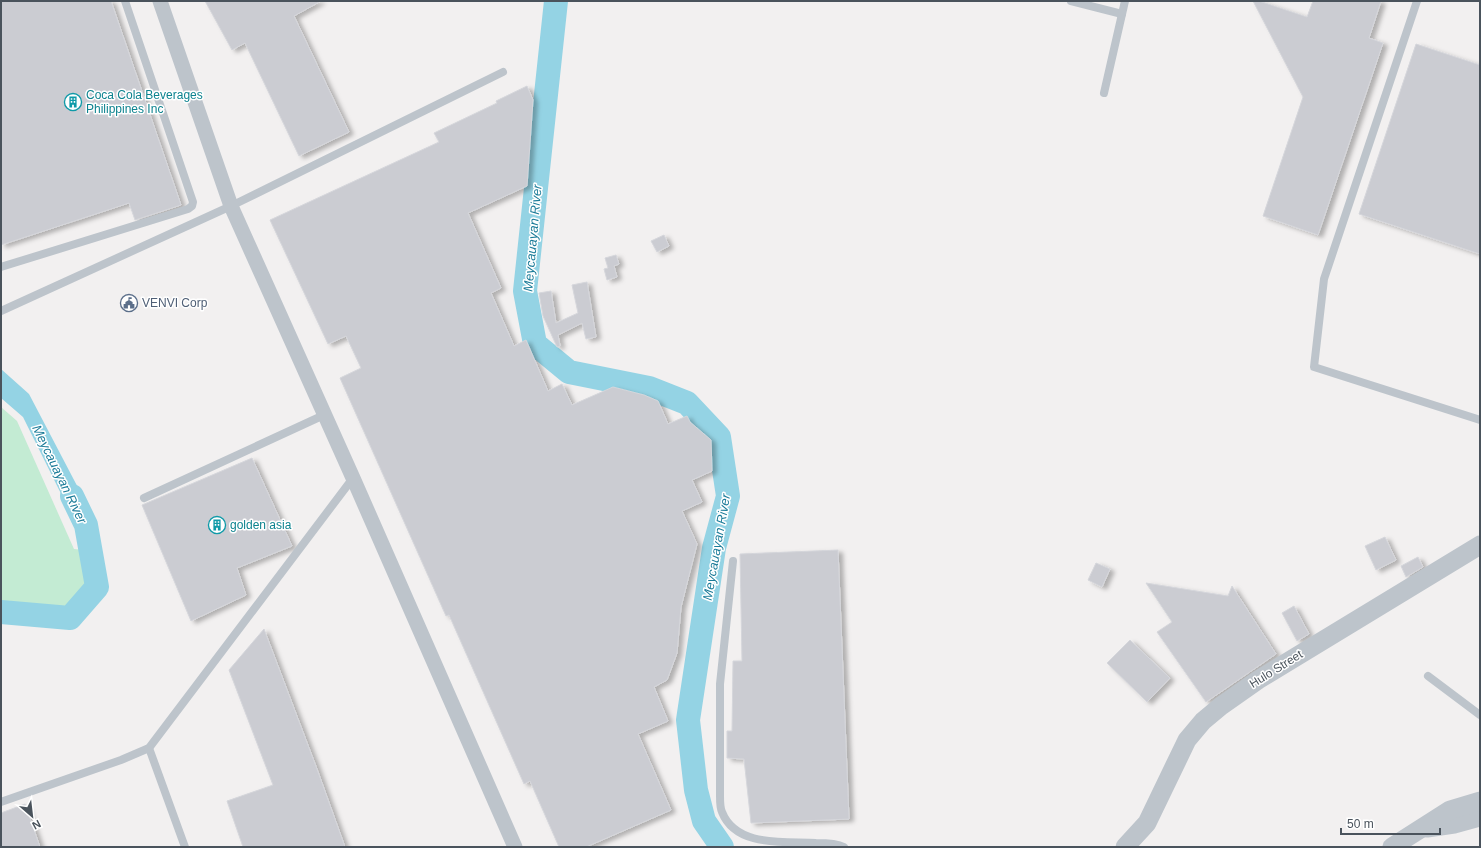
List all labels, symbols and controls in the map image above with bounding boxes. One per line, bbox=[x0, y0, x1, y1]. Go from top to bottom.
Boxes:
place label: Coca Cola Beverages Philippines Inc bbox=[86, 88, 203, 116]
building icon: Coca Cola Beverages Philippines Inc bbox=[63, 92, 83, 112]
water label: Meycauayan River bbox=[520, 183, 545, 292]
public building icon: VENVI Corp bbox=[119, 293, 139, 313]
place label: VENVI Corp bbox=[142, 296, 208, 310]
water label: Meycauayan River bbox=[29, 423, 90, 526]
water label: Meycauayan River bbox=[700, 492, 733, 601]
building icon: golden asia bbox=[207, 515, 227, 535]
place label: golden asia bbox=[230, 518, 292, 532]
street label: Hulo Street bbox=[1247, 647, 1306, 691]
north arrow bbox=[12, 796, 52, 836]
scale bar bbox=[1341, 810, 1440, 836]
text: 50 m bbox=[1347, 817, 1374, 831]
text: N bbox=[30, 818, 43, 832]

